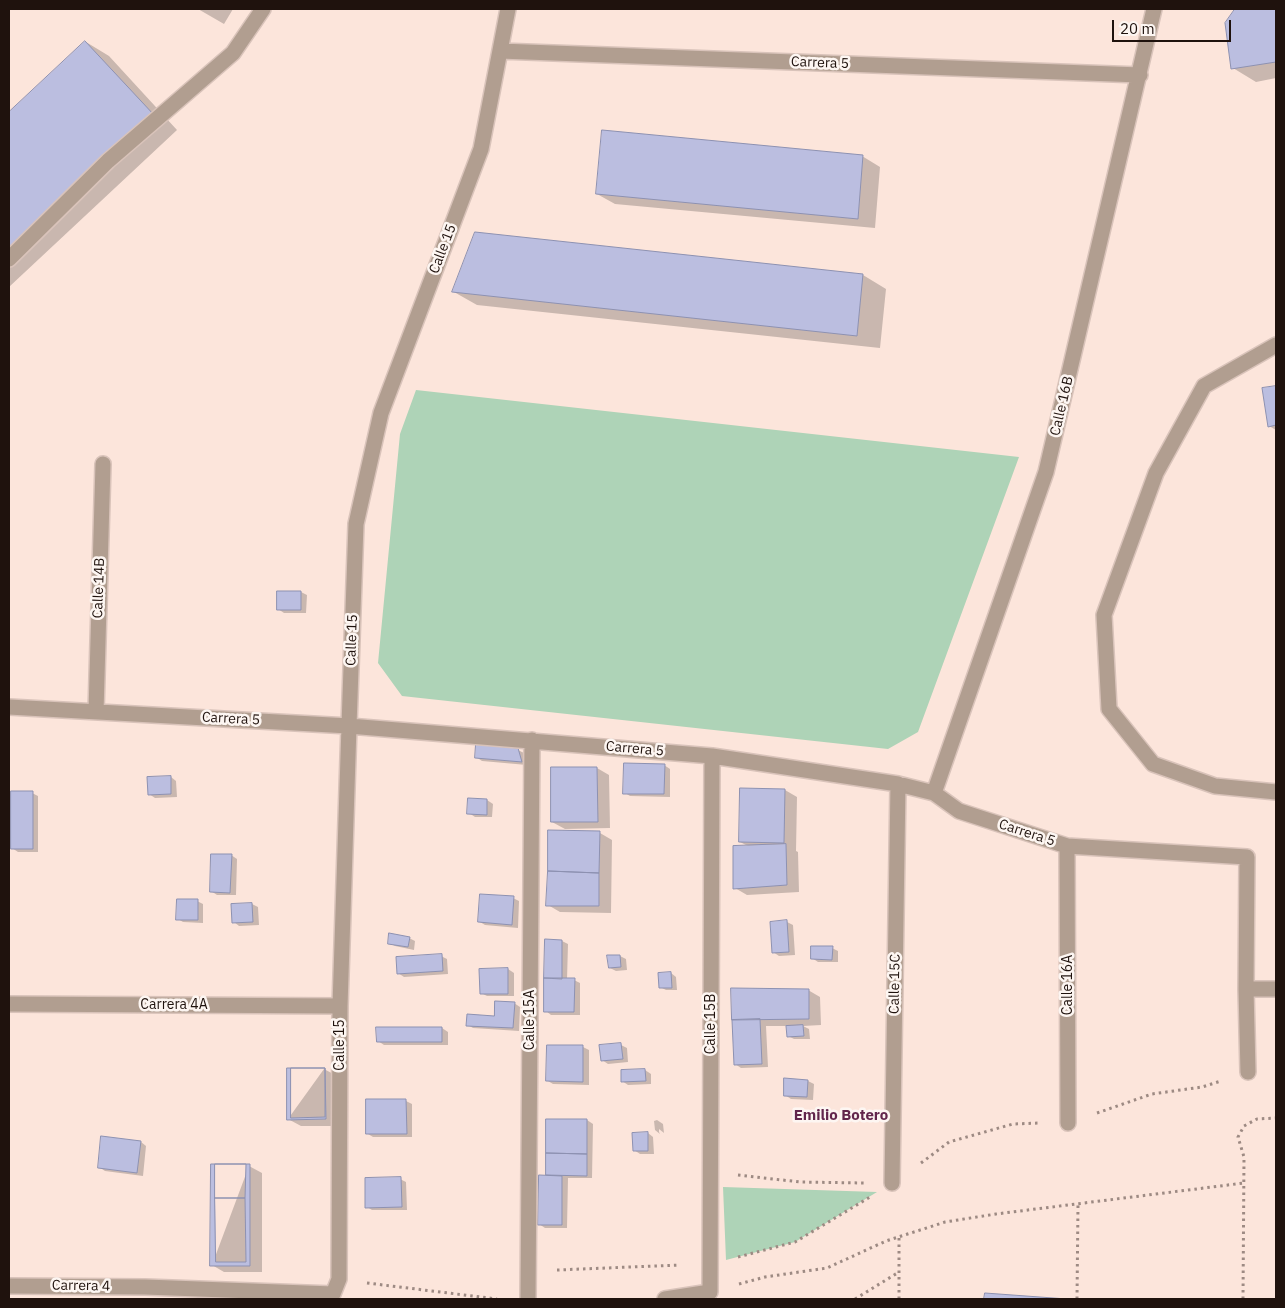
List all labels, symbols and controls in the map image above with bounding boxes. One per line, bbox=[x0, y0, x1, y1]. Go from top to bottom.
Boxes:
scale bar bbox=[1115, 10, 1234, 42]
text: 20 m bbox=[1120, 19, 1155, 38]
street label: Carrera 5 bbox=[791, 54, 849, 72]
street label: Calle 15 bbox=[426, 222, 460, 276]
street label: Calle 16B bbox=[1047, 375, 1077, 437]
street label: Calle 14B bbox=[90, 557, 108, 619]
street label: Calle 15 bbox=[343, 614, 361, 666]
street label: Carrera 5 bbox=[201, 709, 261, 729]
street label: Carrera 5 bbox=[605, 738, 665, 760]
street label: Carrera 5 bbox=[997, 816, 1057, 850]
street label: Calle 15C bbox=[886, 954, 904, 1014]
street label: Calle 16A bbox=[1060, 955, 1076, 1015]
street label: Calle 15A bbox=[522, 990, 538, 1050]
street label: Calle 15B bbox=[703, 994, 719, 1054]
street label: Carrera 4A bbox=[140, 997, 208, 1013]
street label: Calle 15 bbox=[332, 1019, 348, 1071]
district label: Emilio Botero bbox=[794, 1107, 888, 1125]
street label: Carrera 4 bbox=[52, 1277, 110, 1295]

